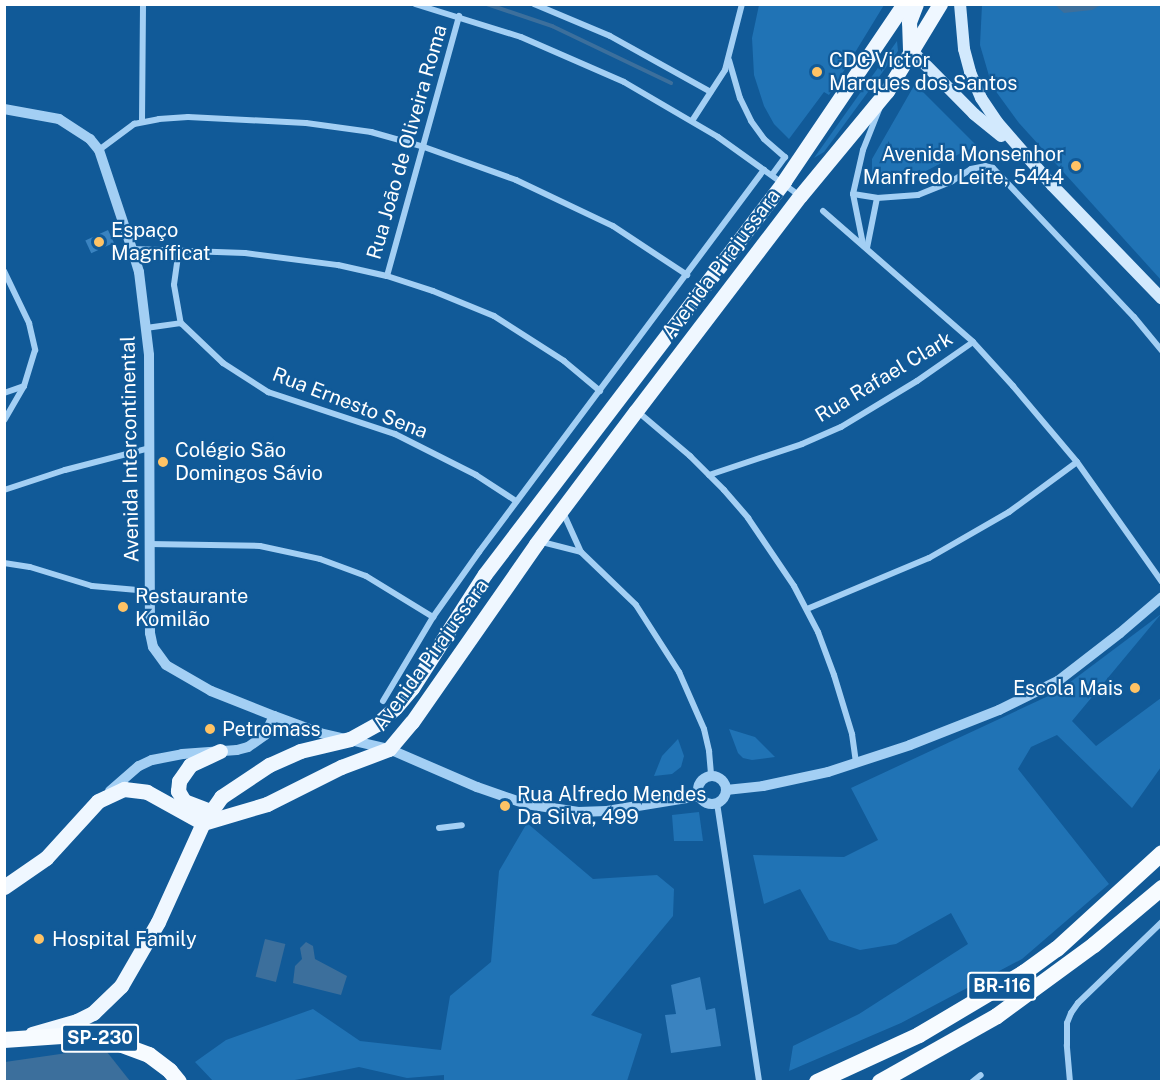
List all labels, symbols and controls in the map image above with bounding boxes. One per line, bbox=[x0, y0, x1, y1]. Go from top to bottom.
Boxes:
street label: Rua João de Oliveira Roma bbox=[362, 22, 452, 262]
place label: CDC Victor Marques dos Santos bbox=[829, 48, 1018, 95]
marker: CDC Victor Marques dos Santos bbox=[810, 65, 824, 79]
place label: Avenida Monsenhor Manfredo Leite, 5444 bbox=[863, 142, 1064, 189]
marker: Avenida Monsenhor Manfredo Leite, 5444 bbox=[1069, 159, 1083, 173]
street label: Avenida Pirajussara bbox=[657, 184, 785, 344]
place label: Espaço Magníficat bbox=[111, 219, 211, 266]
marker: Espaço Magníficat bbox=[92, 235, 106, 249]
street label: Rua Rafael Clark bbox=[811, 327, 957, 427]
street label: Avenida Intercontinental bbox=[116, 335, 144, 563]
street label: Rua Ernesto Sena bbox=[269, 362, 431, 444]
place label: Colégio São Domingos Sávio bbox=[175, 438, 323, 485]
marker: Colégio São Domingos Sávio bbox=[156, 455, 170, 469]
street label: Avenida Pirajussara bbox=[368, 575, 494, 735]
place label: Restaurante Komilão bbox=[135, 584, 248, 631]
marker: Restaurante Komilão bbox=[116, 600, 130, 614]
place label: Escola Mais bbox=[1013, 676, 1123, 700]
marker: Escola Mais bbox=[1128, 681, 1142, 695]
place label: Petromass bbox=[222, 717, 321, 741]
marker: Petromass bbox=[203, 722, 217, 736]
place label: Rua Alfredo Mendes Da Silva, 499 bbox=[517, 783, 706, 830]
marker: Rua Alfredo Mendes Da Silva, 499 bbox=[498, 799, 512, 813]
place label: Hospital Family bbox=[52, 927, 197, 951]
marker: Hospital Family bbox=[30, 930, 48, 948]
road number: BR-116 bbox=[966, 971, 1038, 1001]
road number: SP-230 bbox=[61, 1023, 139, 1053]

